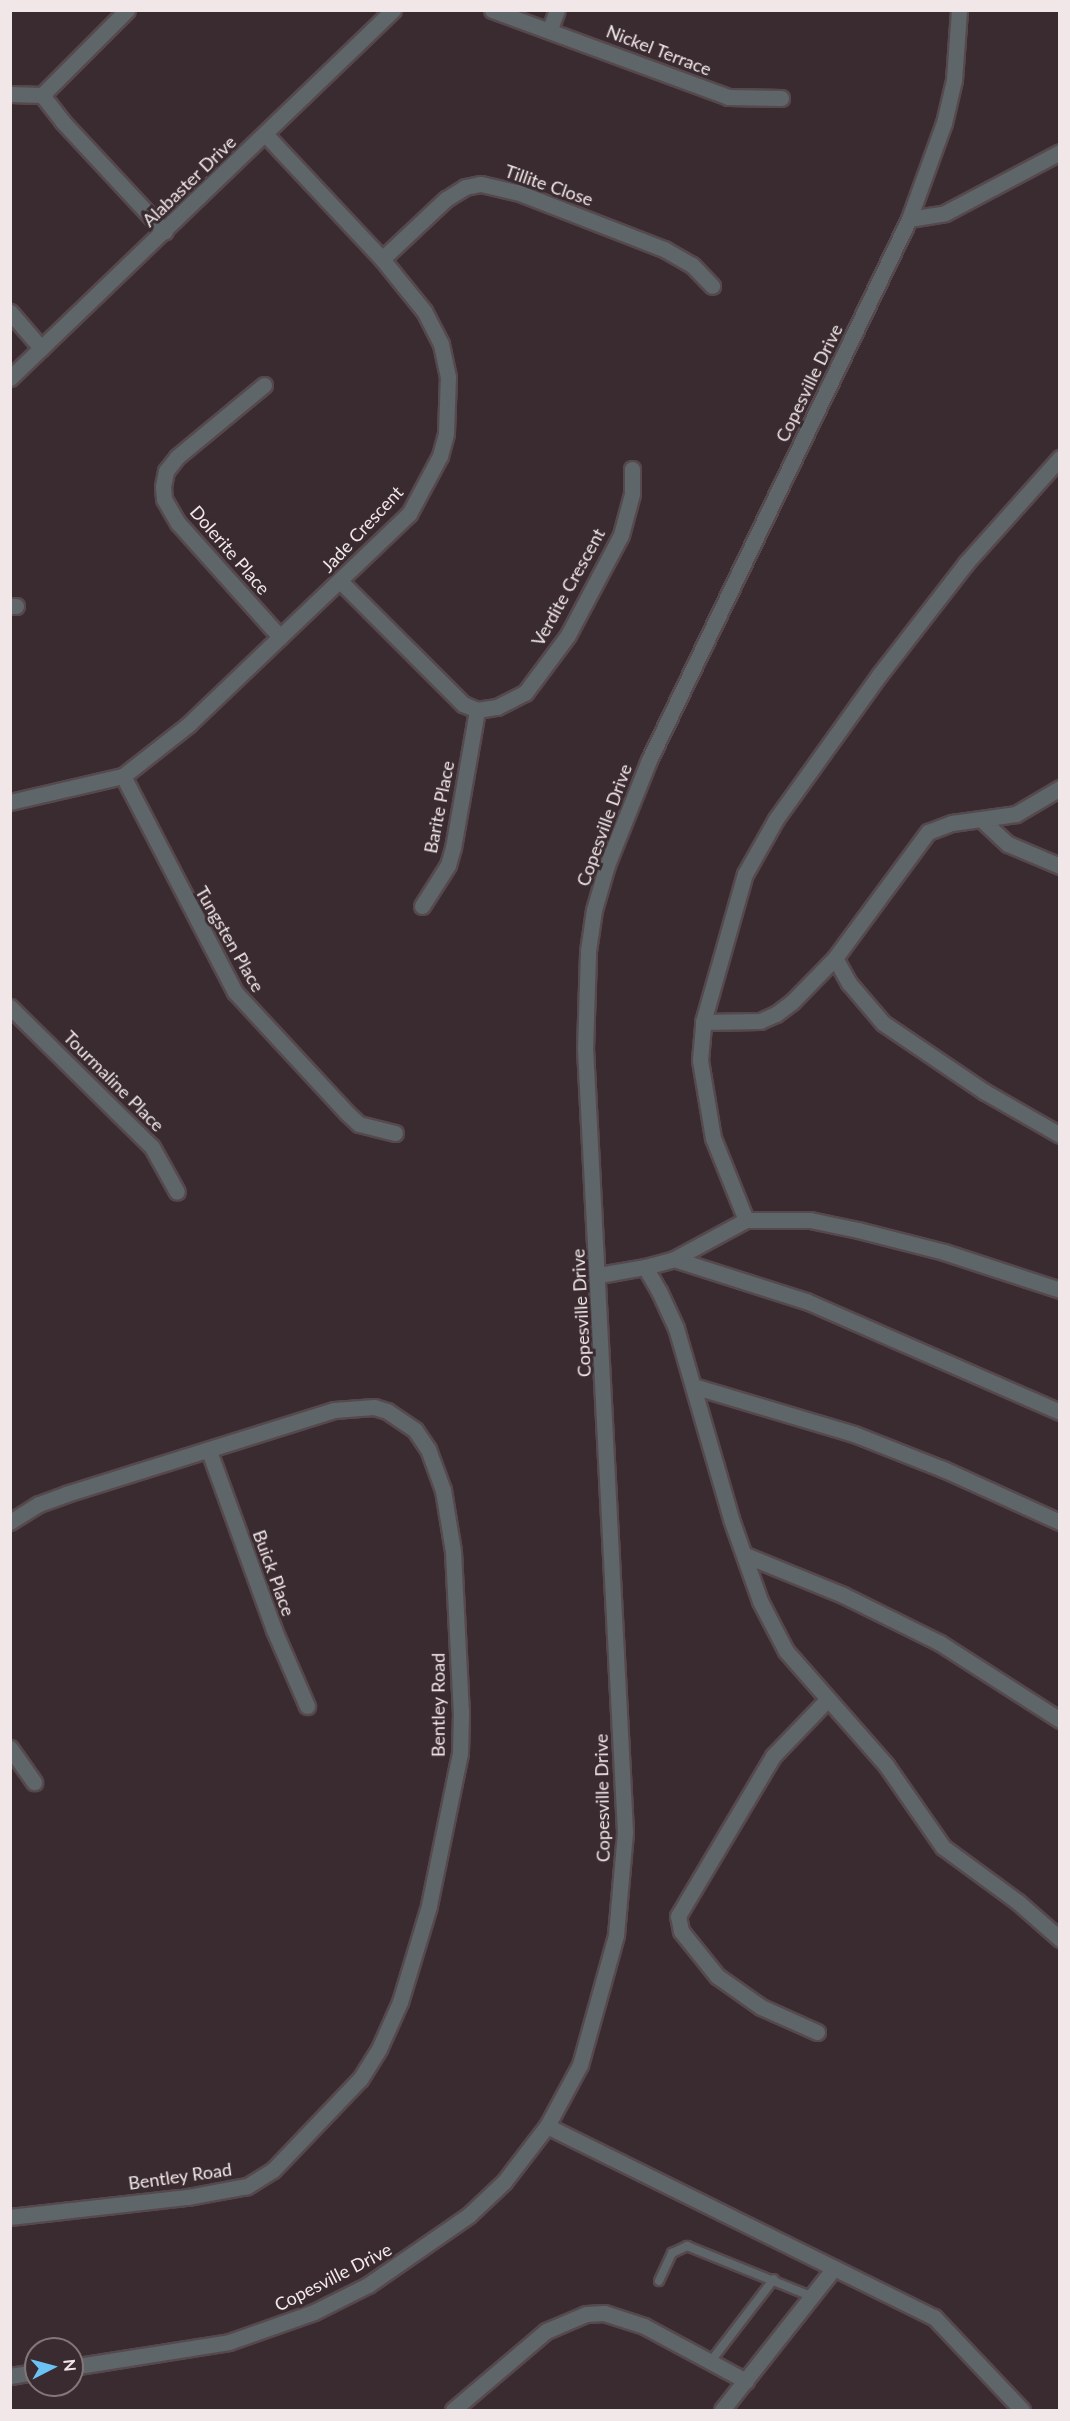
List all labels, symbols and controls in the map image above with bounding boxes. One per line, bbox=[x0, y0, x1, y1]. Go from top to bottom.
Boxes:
street label: Nickel Terrace bbox=[603, 20, 715, 80]
street label: Alabaster Drive bbox=[138, 131, 240, 231]
street label: Tillite Close bbox=[502, 160, 596, 210]
street label: Copesville Drive bbox=[771, 321, 847, 445]
street label: Jade Crescent bbox=[317, 481, 407, 577]
street label: Dolerite Place bbox=[186, 501, 274, 599]
street label: Verdite Crescent bbox=[527, 524, 609, 650]
street label: Barite Place bbox=[419, 759, 459, 855]
street label: Copesville Drive bbox=[572, 761, 636, 889]
street label: Tungsten Place bbox=[191, 882, 269, 996]
street label: Tourmaline Place bbox=[59, 1026, 169, 1136]
street label: Copesville Drive bbox=[567, 1248, 595, 1378]
street label: Buick Place bbox=[248, 1527, 300, 1619]
street label: Bentley Road bbox=[427, 1653, 449, 1757]
street label: Copesville Drive bbox=[590, 1734, 614, 1862]
street label: Bentley Road bbox=[127, 2158, 233, 2194]
street label: Copesville Drive bbox=[271, 2238, 395, 2316]
north arrow bbox=[24, 2337, 84, 2397]
text: N bbox=[60, 2358, 81, 2372]

